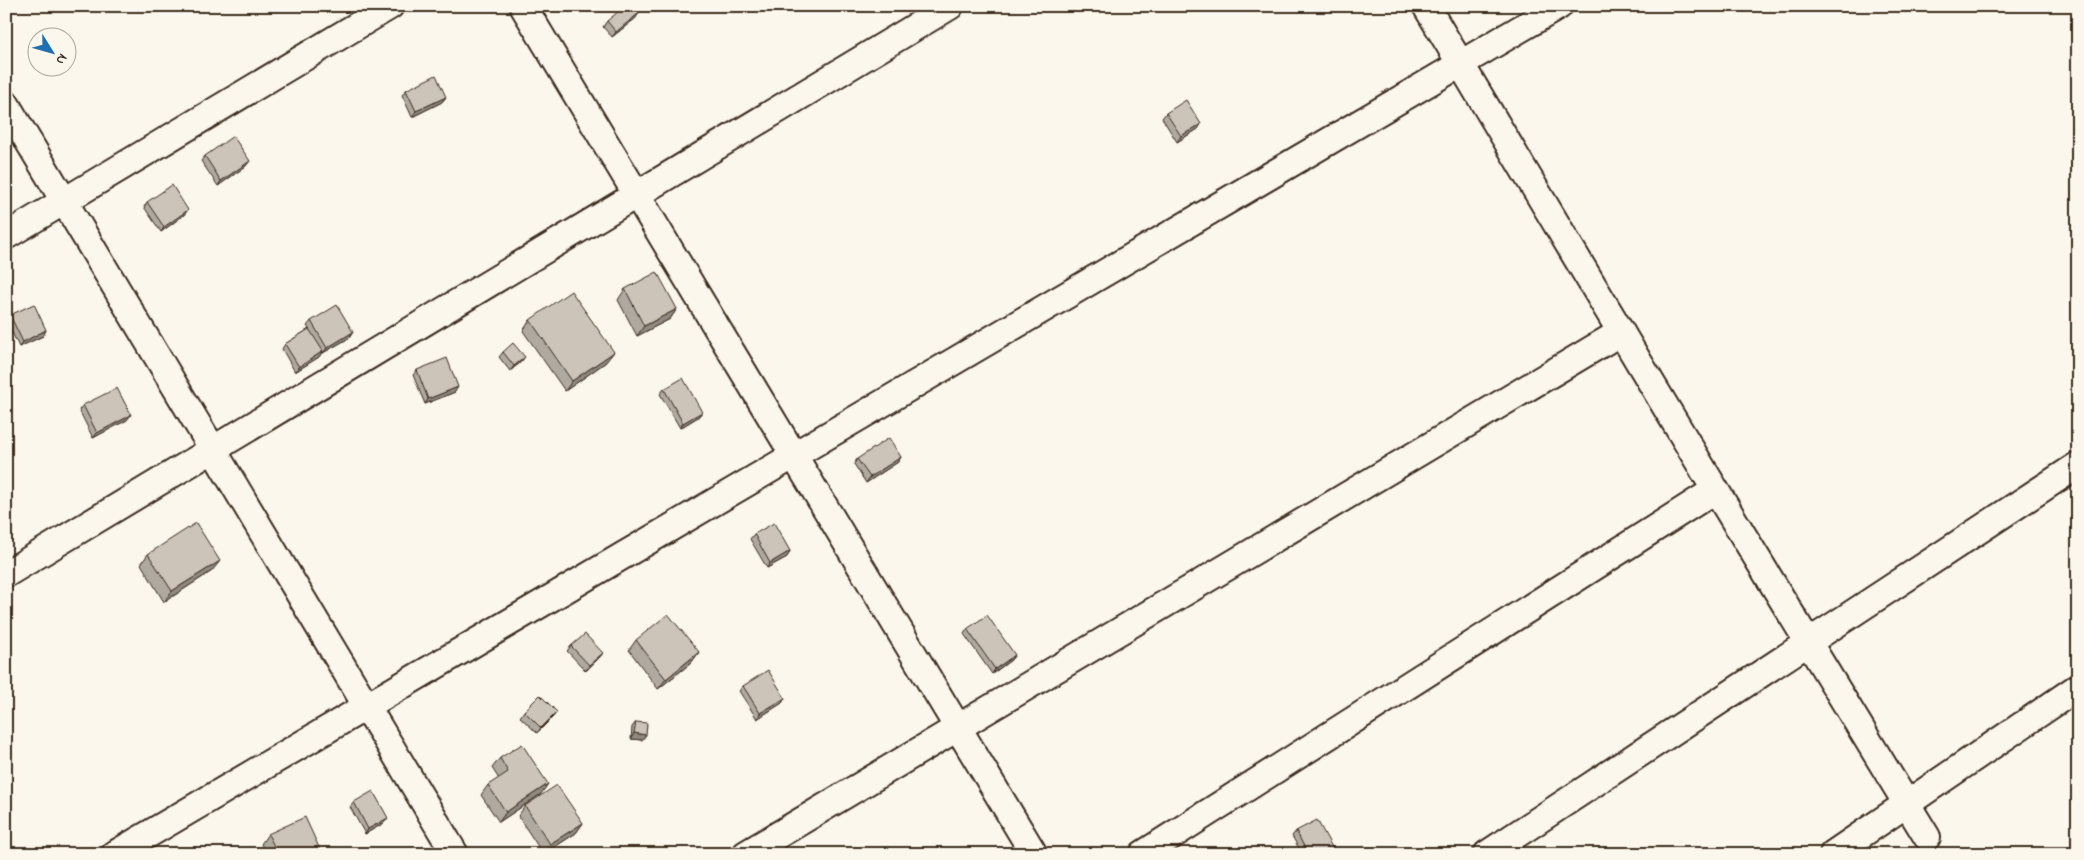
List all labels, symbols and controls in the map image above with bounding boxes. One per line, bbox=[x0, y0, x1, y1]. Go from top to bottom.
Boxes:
north arrow bbox=[28, 28, 78, 78]
text: N bbox=[50, 49, 72, 69]

